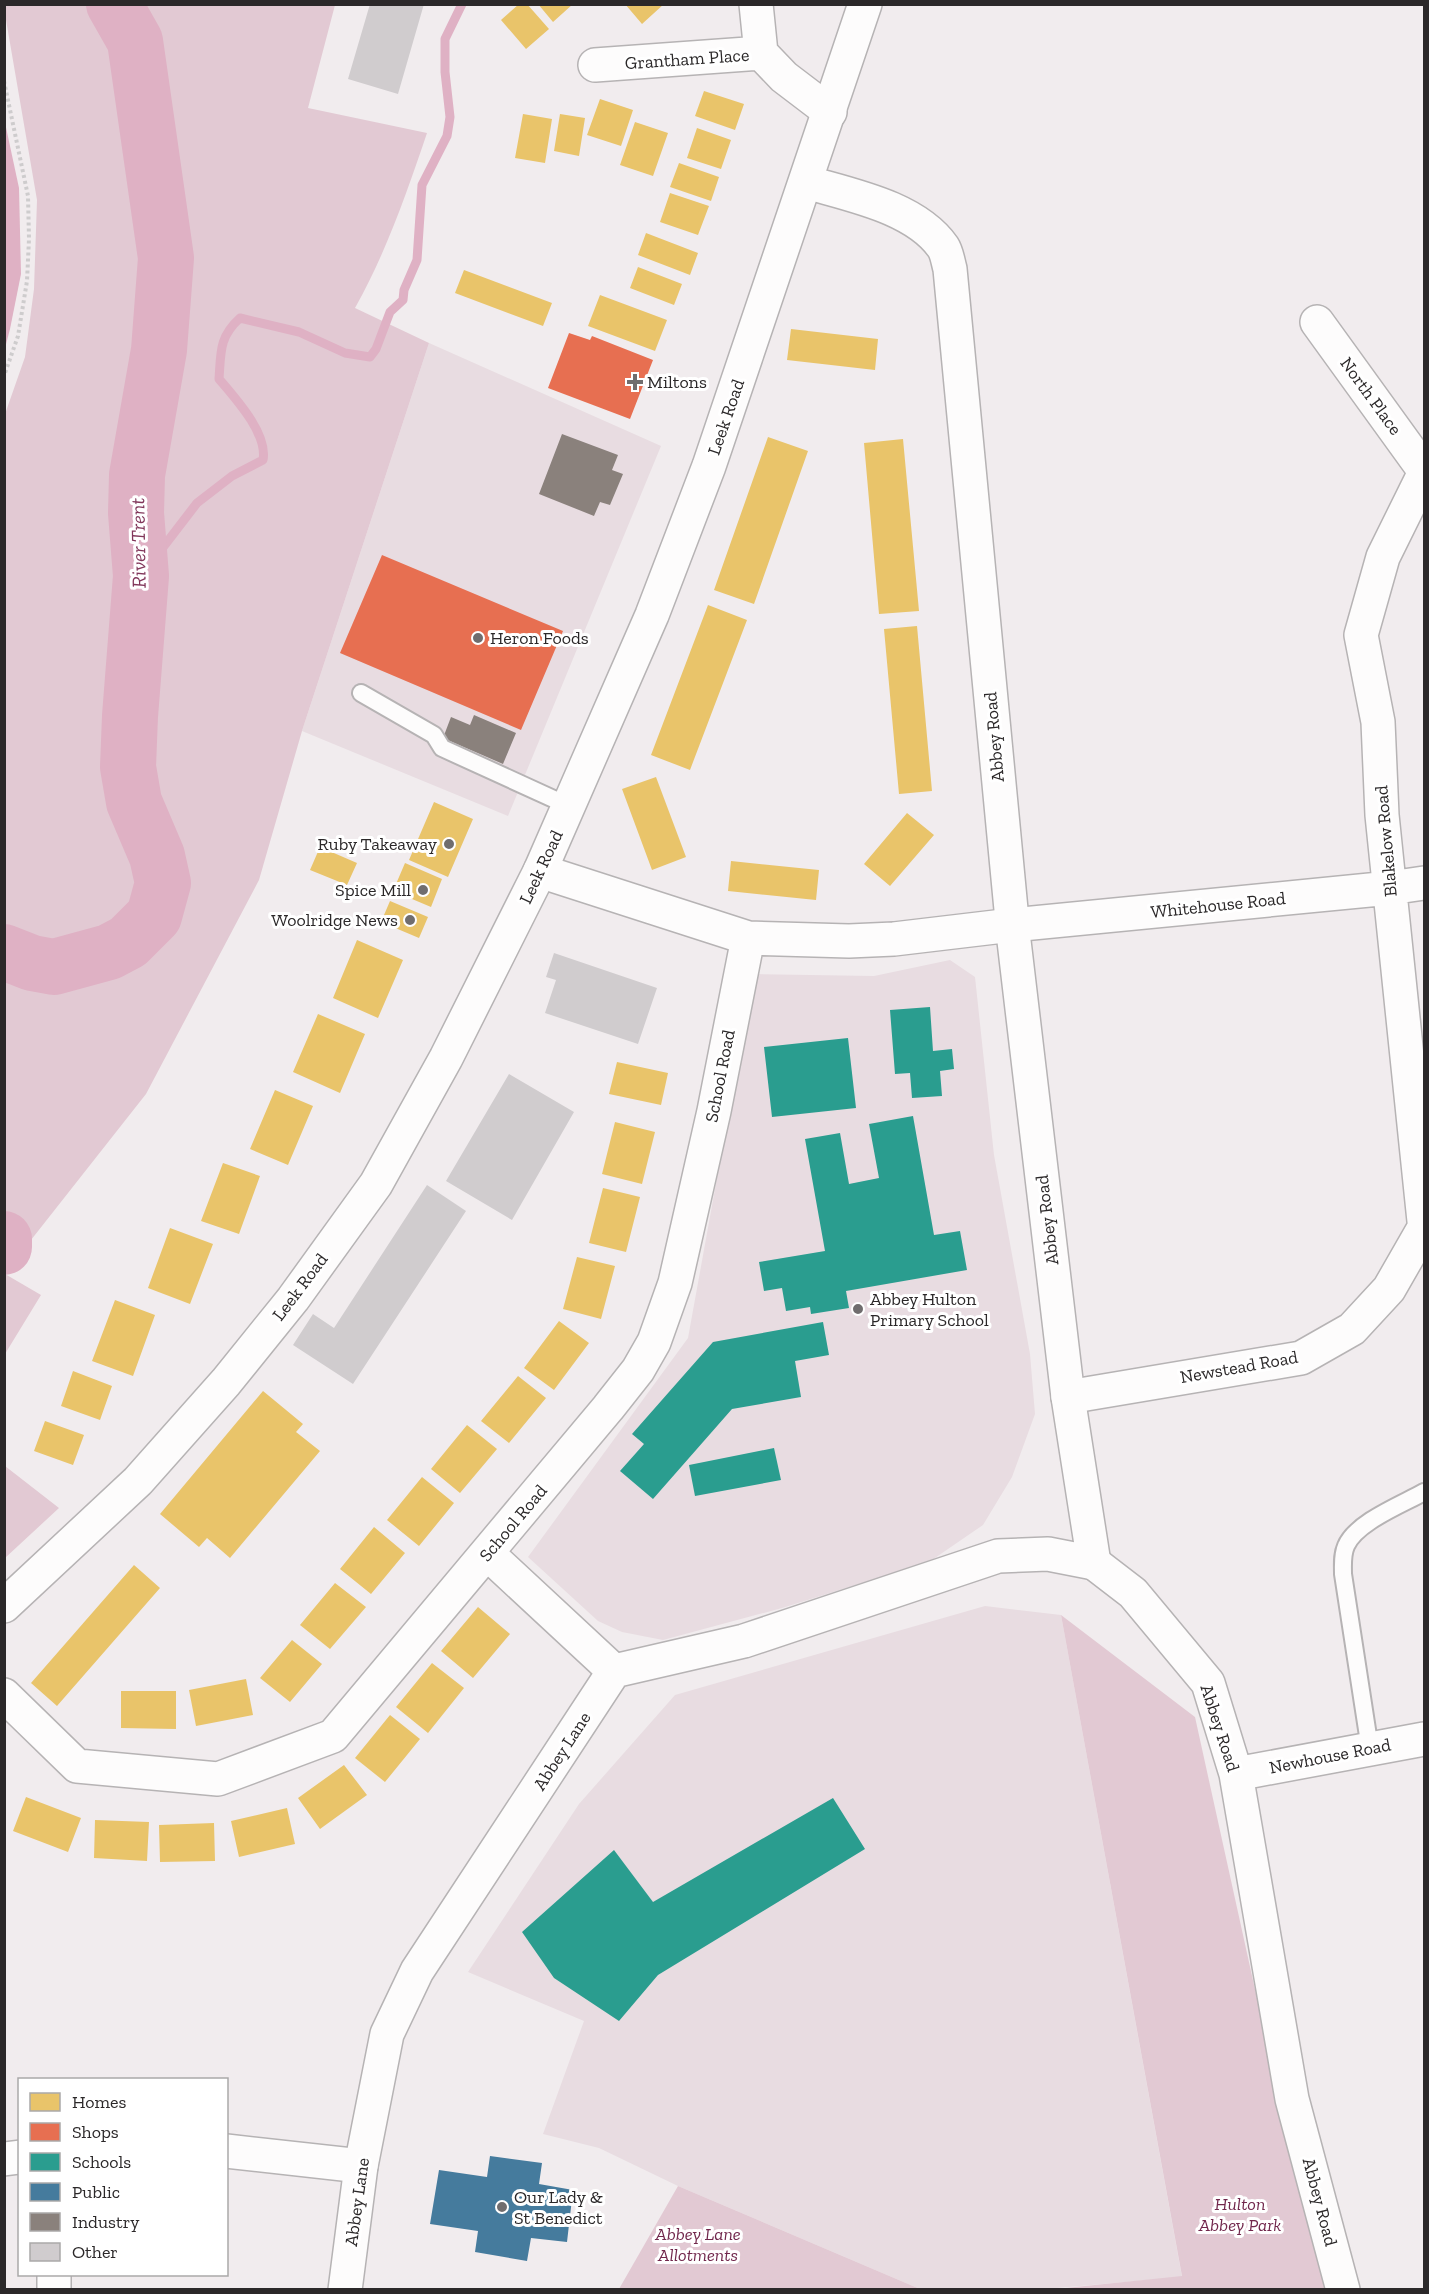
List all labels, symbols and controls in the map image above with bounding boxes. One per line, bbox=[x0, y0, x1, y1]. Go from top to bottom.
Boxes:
street label: Grantham Place bbox=[624, 44, 750, 74]
street label: North Place bbox=[1335, 353, 1407, 439]
place label: Miltons bbox=[647, 371, 707, 393]
marker: Miltons bbox=[628, 375, 642, 389]
street label: Leek Road bbox=[703, 376, 749, 458]
water label: River Trent bbox=[125, 498, 151, 588]
place label: Heron Foods bbox=[490, 627, 589, 649]
marker: Heron Foods bbox=[471, 631, 485, 645]
street label: Abbey Road bbox=[979, 691, 1009, 783]
street label: Blakelow Road bbox=[1370, 784, 1402, 898]
street label: Leek Road bbox=[514, 827, 568, 907]
place label: Ruby Takeaway bbox=[317, 833, 438, 855]
marker: Ruby Takeaway bbox=[442, 837, 456, 851]
place label: Spice Mill bbox=[335, 879, 411, 901]
marker: Spice Mill bbox=[416, 883, 430, 897]
street label: Whitehouse Road bbox=[1149, 887, 1287, 923]
place label: Woolridge News bbox=[271, 909, 398, 931]
marker: Woolridge News bbox=[403, 913, 417, 927]
street label: School Road bbox=[700, 1028, 740, 1124]
street label: Abbey Road bbox=[1031, 1174, 1063, 1266]
street label: Leek Road bbox=[267, 1249, 333, 1325]
place label: Abbey Hulton Primary School bbox=[870, 1288, 989, 1331]
marker: Abbey Hulton Primary School bbox=[851, 1302, 865, 1316]
street label: Newstead Road bbox=[1178, 1346, 1300, 1388]
street label: School Road bbox=[474, 1480, 552, 1566]
street label: Abbey Road bbox=[1196, 1682, 1244, 1775]
street label: Abbey Lane bbox=[528, 1708, 596, 1794]
street label: Newhouse Road bbox=[1267, 1733, 1393, 1779]
legend bbox=[18, 2078, 228, 2276]
text: Homes bbox=[72, 2091, 126, 2113]
text: Shops bbox=[72, 2121, 119, 2143]
text: Schools bbox=[72, 2151, 131, 2173]
street label: Abbey Road bbox=[1298, 2155, 1342, 2249]
street label: Abbey Lane bbox=[340, 2156, 374, 2248]
text: Public bbox=[72, 2181, 120, 2203]
place label: Our Lady & St Benedict bbox=[514, 2186, 603, 2229]
park label: Hulton Abbey Park bbox=[1198, 2193, 1281, 2236]
marker: Our Lady & St Benedict bbox=[495, 2200, 509, 2214]
text: Industry bbox=[72, 2211, 140, 2233]
park label: Abbey Lane Allotments bbox=[654, 2223, 741, 2266]
text: Other bbox=[72, 2241, 118, 2263]

